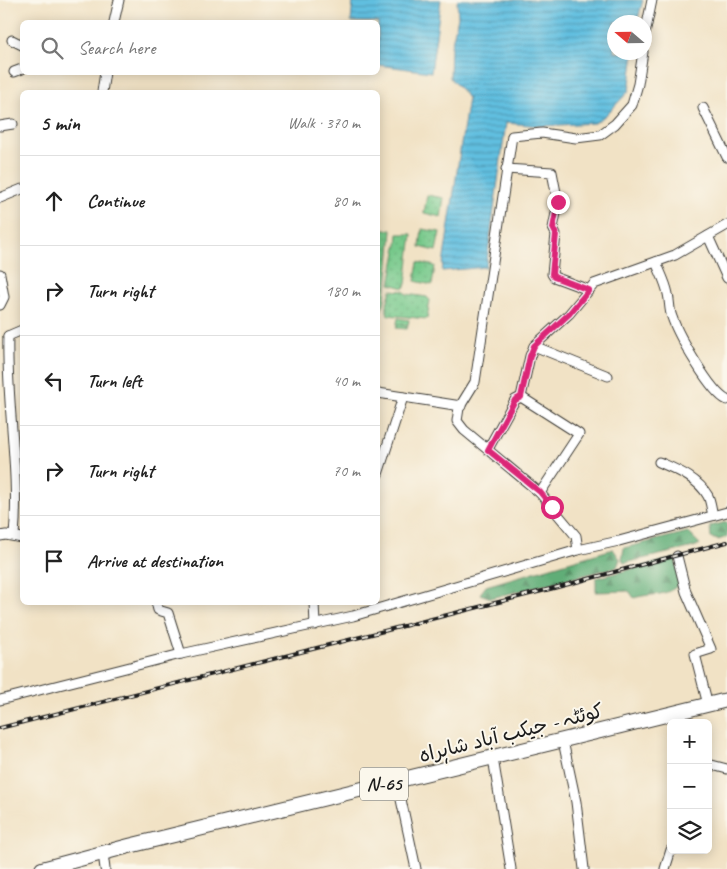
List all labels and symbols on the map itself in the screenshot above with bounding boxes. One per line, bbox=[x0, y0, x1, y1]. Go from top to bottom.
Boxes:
north arrow bbox=[607, 15, 652, 60]
route end bbox=[547, 191, 570, 214]
route start bbox=[541, 496, 564, 519]
street label: کوئٹہ - جیکب آباد شاہراہ bbox=[416, 698, 606, 770]
road number: N-65 bbox=[360, 768, 408, 801]

